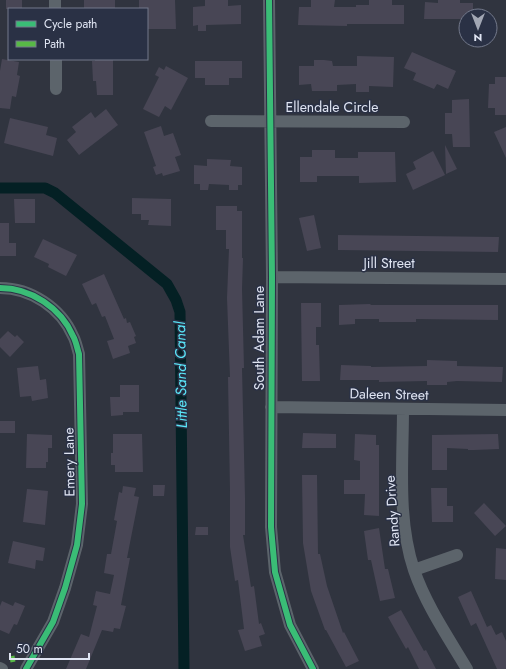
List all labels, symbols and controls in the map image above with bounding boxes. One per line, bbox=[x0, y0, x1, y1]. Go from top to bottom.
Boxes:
legend bbox=[8, 8, 148, 60]
north arrow bbox=[458, 8, 498, 48]
text: Cycle path bbox=[44, 15, 97, 33]
text: N bbox=[474, 30, 482, 46]
text: Path bbox=[44, 35, 65, 53]
street label: Ellendale Circle bbox=[286, 97, 379, 117]
street label: Jill Street bbox=[361, 253, 415, 273]
street label: South Adam Lane bbox=[249, 286, 269, 390]
water label: Little Sand Canal bbox=[169, 321, 193, 429]
street label: Daleen Street bbox=[349, 383, 429, 405]
street label: Emery Lane bbox=[58, 427, 80, 497]
street label: Randy Drive bbox=[380, 475, 404, 547]
scale bar bbox=[10, 635, 89, 661]
text: 50 m bbox=[16, 640, 43, 658]

